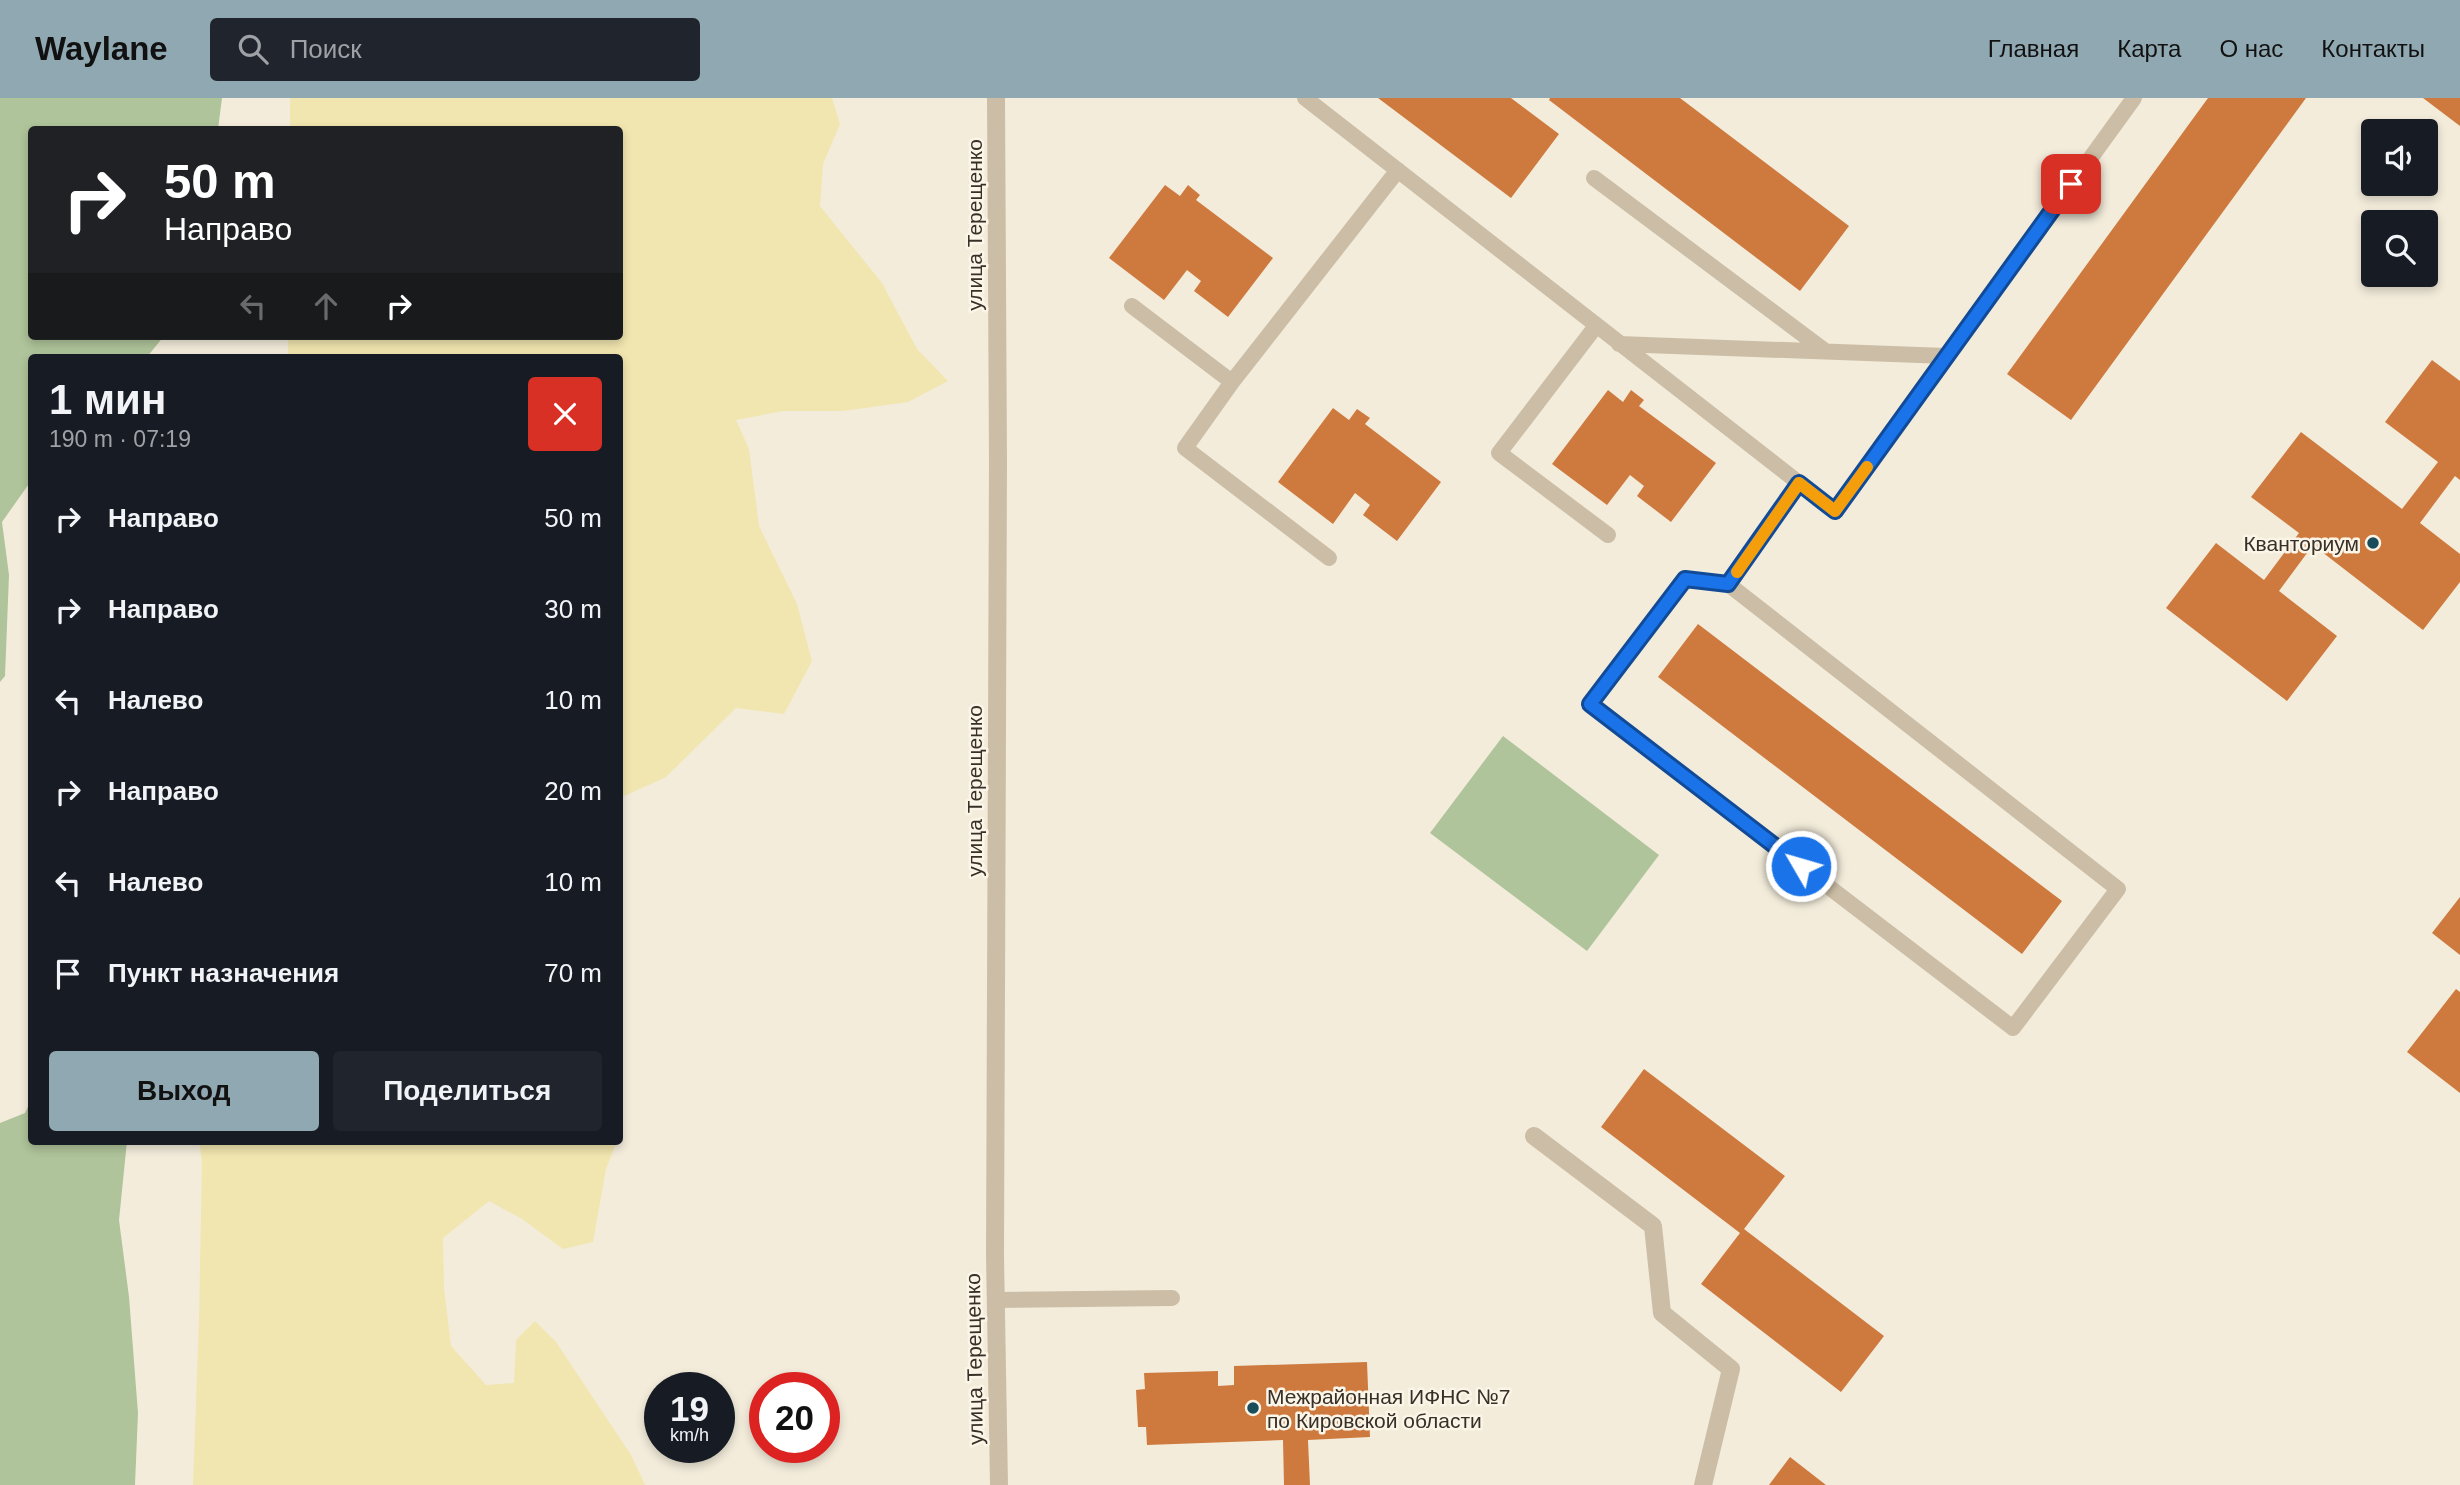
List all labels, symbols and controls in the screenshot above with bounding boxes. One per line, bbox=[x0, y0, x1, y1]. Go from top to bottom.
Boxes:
search box bbox=[210, 18, 700, 81]
text: Waylane bbox=[35, 30, 168, 67]
icon: search bbox=[234, 30, 272, 68]
text: Поиск bbox=[290, 34, 362, 64]
text: Главная bbox=[1988, 35, 2079, 62]
text: Карта bbox=[2117, 35, 2181, 62]
text: О нас bbox=[2219, 35, 2283, 62]
text: Контакты bbox=[2321, 35, 2425, 62]
map controls bbox=[2361, 119, 2438, 287]
button: sound bbox=[2361, 119, 2438, 196]
street label: улица Терещенко bbox=[963, 139, 986, 311]
icon: right bbox=[49, 154, 140, 245]
text: 50 m bbox=[164, 154, 276, 208]
pin bbox=[2041, 154, 2101, 214]
icon: arrive bbox=[2052, 165, 2090, 203]
button: search bbox=[2361, 210, 2438, 287]
text: Направо bbox=[164, 211, 292, 247]
icon: left bbox=[234, 287, 272, 325]
icon: ahead bbox=[307, 287, 345, 325]
icon: right bbox=[380, 287, 418, 325]
text: 1 мин bbox=[49, 376, 166, 423]
button: close bbox=[528, 377, 602, 451]
text: 190 m · 07:19 bbox=[49, 426, 191, 452]
icon: right bbox=[49, 500, 87, 538]
text: Направо bbox=[108, 503, 219, 533]
text: 50 m bbox=[544, 503, 602, 533]
place label: Кванториум bbox=[2243, 532, 2359, 555]
marker: Кванториум bbox=[2365, 535, 2381, 551]
icon: right bbox=[49, 591, 87, 629]
text: Направо bbox=[108, 594, 219, 624]
text: 30 m bbox=[544, 594, 602, 624]
icon: left bbox=[49, 682, 87, 720]
text: Налево bbox=[108, 685, 203, 715]
text: 10 m bbox=[544, 685, 602, 715]
street label: улица Терещенко bbox=[963, 705, 986, 877]
icon: right bbox=[49, 773, 87, 811]
text: Направо bbox=[108, 776, 219, 806]
text: 20 m bbox=[544, 776, 602, 806]
position arrow bbox=[1764, 829, 1838, 903]
icon: left bbox=[49, 864, 87, 902]
text: Налево bbox=[108, 867, 203, 897]
text: 10 m bbox=[544, 867, 602, 897]
icon: arrive bbox=[49, 955, 87, 993]
text: Пункт назначения bbox=[108, 958, 339, 988]
text: 70 m bbox=[544, 958, 602, 988]
button: Выход bbox=[49, 1051, 319, 1131]
button: Поделиться bbox=[333, 1051, 602, 1131]
street label: улица Терещенко bbox=[961, 1273, 987, 1445]
speed limit sign: 20 bbox=[749, 1372, 840, 1463]
place label: Межрайонная ИФНС №7 по Кировской области bbox=[1267, 1385, 1511, 1432]
text: 19 bbox=[670, 1389, 709, 1428]
marker: Межрайонная ИФНС №7 по Кировской области bbox=[1245, 1400, 1261, 1416]
text: km/h bbox=[670, 1425, 709, 1445]

